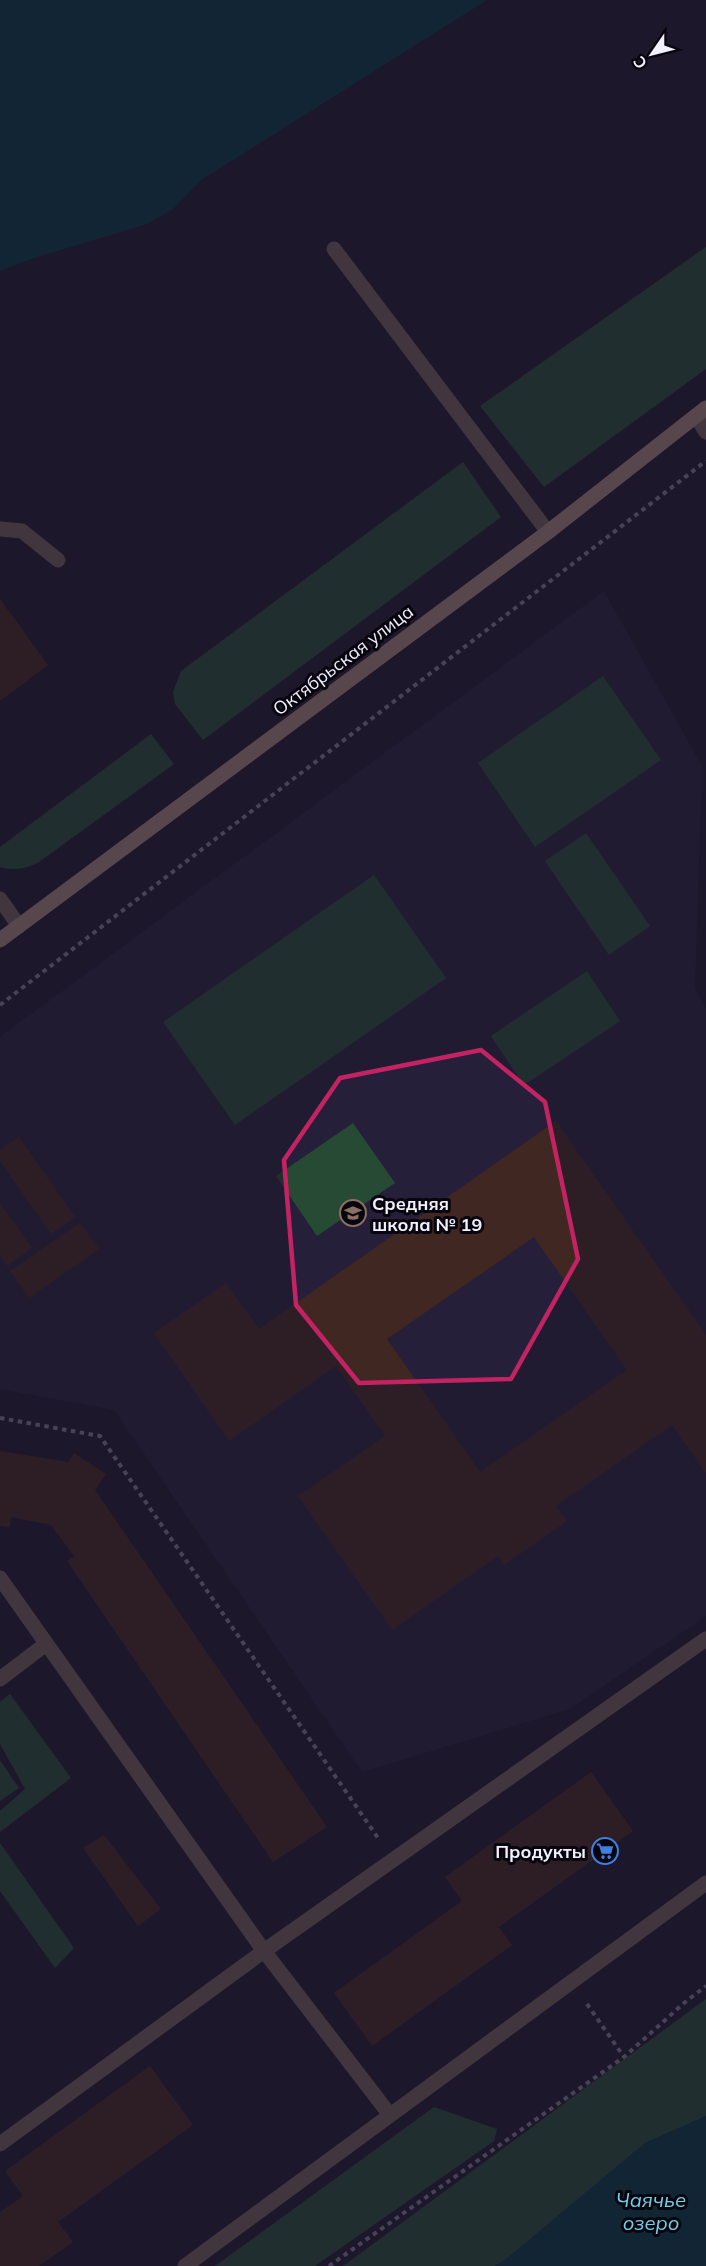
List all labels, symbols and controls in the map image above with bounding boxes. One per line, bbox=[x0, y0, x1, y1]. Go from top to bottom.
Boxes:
north arrow bbox=[622, 24, 682, 84]
text: С bbox=[628, 52, 651, 73]
street label: Октябрьская улица bbox=[268, 600, 418, 720]
place label: Средняя школа № 19 bbox=[372, 1192, 482, 1236]
school or university icon: Средняя школа № 19 bbox=[338, 1198, 368, 1228]
supermarket icon: Продукты bbox=[590, 1836, 620, 1866]
place label: Продукты bbox=[495, 1840, 586, 1863]
water label: Чаячье озеро bbox=[616, 2187, 686, 2235]

